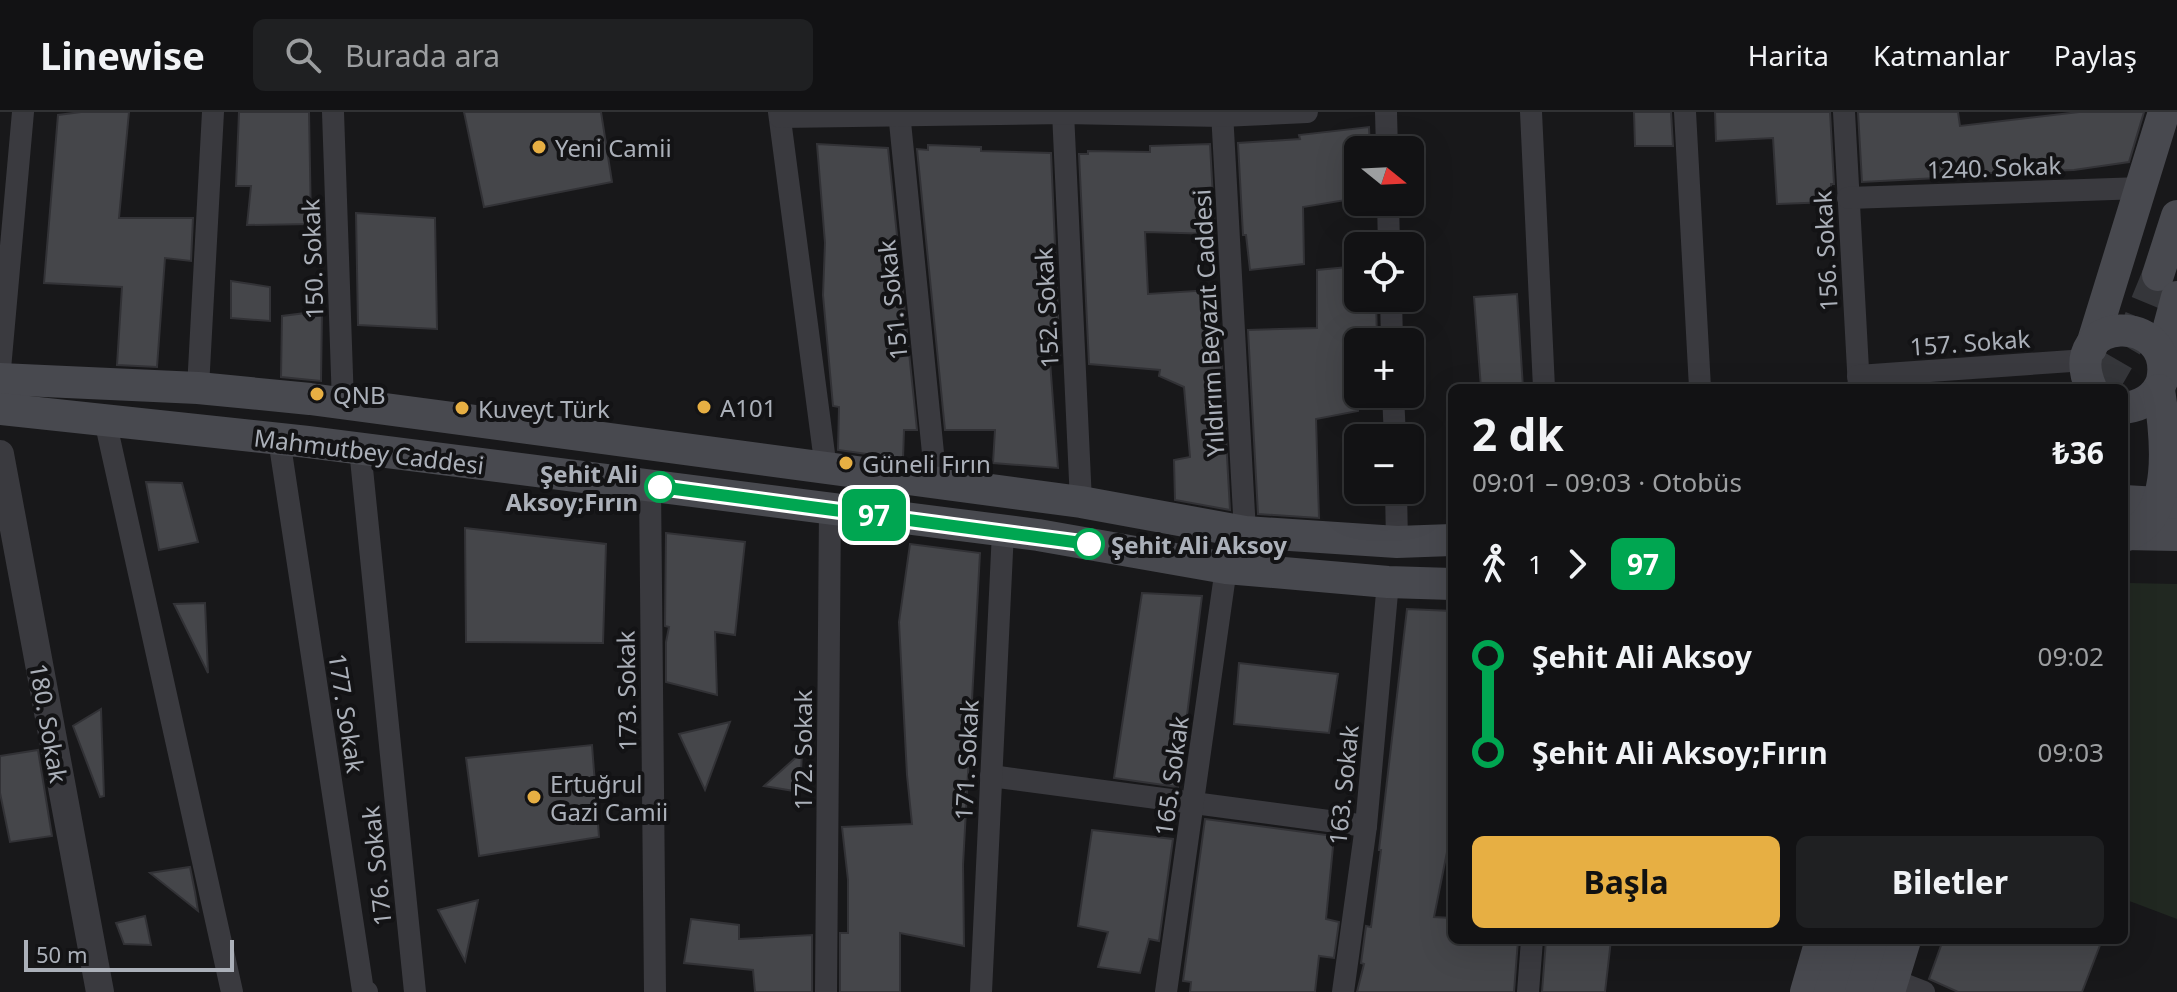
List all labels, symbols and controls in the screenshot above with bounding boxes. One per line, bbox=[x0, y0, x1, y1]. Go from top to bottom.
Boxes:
search box bbox=[253, 19, 813, 91]
text: Linewise bbox=[40, 29, 205, 81]
icon: search bbox=[281, 33, 325, 77]
text: Burada ara bbox=[345, 35, 500, 76]
text: Harita bbox=[1748, 36, 1829, 74]
text: Katmanlar bbox=[1873, 36, 2010, 74]
text: Paylaş bbox=[2054, 36, 2137, 74]
place label: Yeni Camii bbox=[555, 131, 672, 164]
north arrow bbox=[1344, 136, 1424, 216]
map controls bbox=[1344, 136, 1424, 504]
marker: Yeni Camii bbox=[530, 138, 548, 156]
street label: 1240. Sokak bbox=[1926, 148, 2062, 186]
street label: Yıldırım Beyazıt Caddesi bbox=[1185, 188, 1231, 458]
street label: 156. Sokak bbox=[1805, 190, 1845, 312]
street label: 150. Sokak bbox=[293, 198, 331, 320]
button: locate bbox=[1344, 232, 1424, 312]
street label: 151. Sokak bbox=[869, 238, 915, 362]
street label: 152. Sokak bbox=[1026, 247, 1066, 369]
street label: 157. Sokak bbox=[1909, 321, 2032, 363]
button: + bbox=[1344, 328, 1424, 408]
place label: QNB bbox=[333, 378, 386, 411]
marker: QNB bbox=[308, 385, 326, 403]
place label: A101 bbox=[720, 391, 777, 424]
place label: Kuveyt Türk bbox=[478, 392, 610, 425]
marker: A101 bbox=[695, 398, 713, 416]
marker: Kuveyt Türk bbox=[453, 399, 471, 417]
text: 2 dk bbox=[1472, 404, 1564, 464]
street label: Mahmutbey Caddesi bbox=[252, 421, 486, 481]
button: − bbox=[1344, 424, 1424, 504]
text: ₺36 bbox=[2053, 432, 2104, 473]
place label: Güneli Fırın bbox=[862, 447, 991, 480]
marker: Güneli Fırın bbox=[837, 454, 855, 472]
place label: Şehit Ali Aksoy;Fırın bbox=[506, 457, 638, 518]
text: 09:01 – 09:03 · Otobüs bbox=[1472, 464, 1742, 500]
marker: Şehit Ali Aksoy;Fırın bbox=[645, 472, 675, 502]
line badge: 97 bbox=[838, 489, 910, 541]
text: 97 bbox=[858, 496, 890, 534]
place label: Şehit Ali Aksoy bbox=[1111, 528, 1287, 561]
marker: Şehit Ali Aksoy bbox=[1074, 529, 1104, 559]
icon: walk bbox=[1472, 542, 1516, 586]
icon: forward bbox=[1555, 542, 1599, 586]
text: 97 bbox=[1627, 545, 1659, 583]
text: 1 bbox=[1528, 546, 1543, 582]
street label: 173. Sokak bbox=[608, 630, 644, 752]
text: Şehit Ali Aksoy bbox=[1532, 636, 1752, 677]
text: 09:02 bbox=[2038, 638, 2104, 674]
street label: 177. Sokak bbox=[321, 651, 373, 775]
street label: 180. Sokak bbox=[22, 661, 76, 785]
street label: 172. Sokak bbox=[786, 689, 819, 810]
street label: 171. Sokak bbox=[946, 699, 986, 821]
street label: 165. Sokak bbox=[1146, 714, 1196, 838]
street label: 163. Sokak bbox=[1320, 723, 1366, 847]
text: Şehit Ali Aksoy;Fırın bbox=[1532, 732, 1828, 773]
text: 09:03 bbox=[2038, 734, 2104, 770]
place label: Ertuğrul Gazi Camii bbox=[550, 767, 668, 828]
marker: Ertuğrul Gazi Camii bbox=[525, 788, 543, 806]
street label: 176. Sokak bbox=[353, 804, 399, 928]
button: Başla bbox=[1472, 836, 1780, 928]
button: Biletler bbox=[1796, 836, 2104, 928]
scale bar bbox=[24, 936, 234, 972]
text: 50 m bbox=[36, 939, 87, 969]

